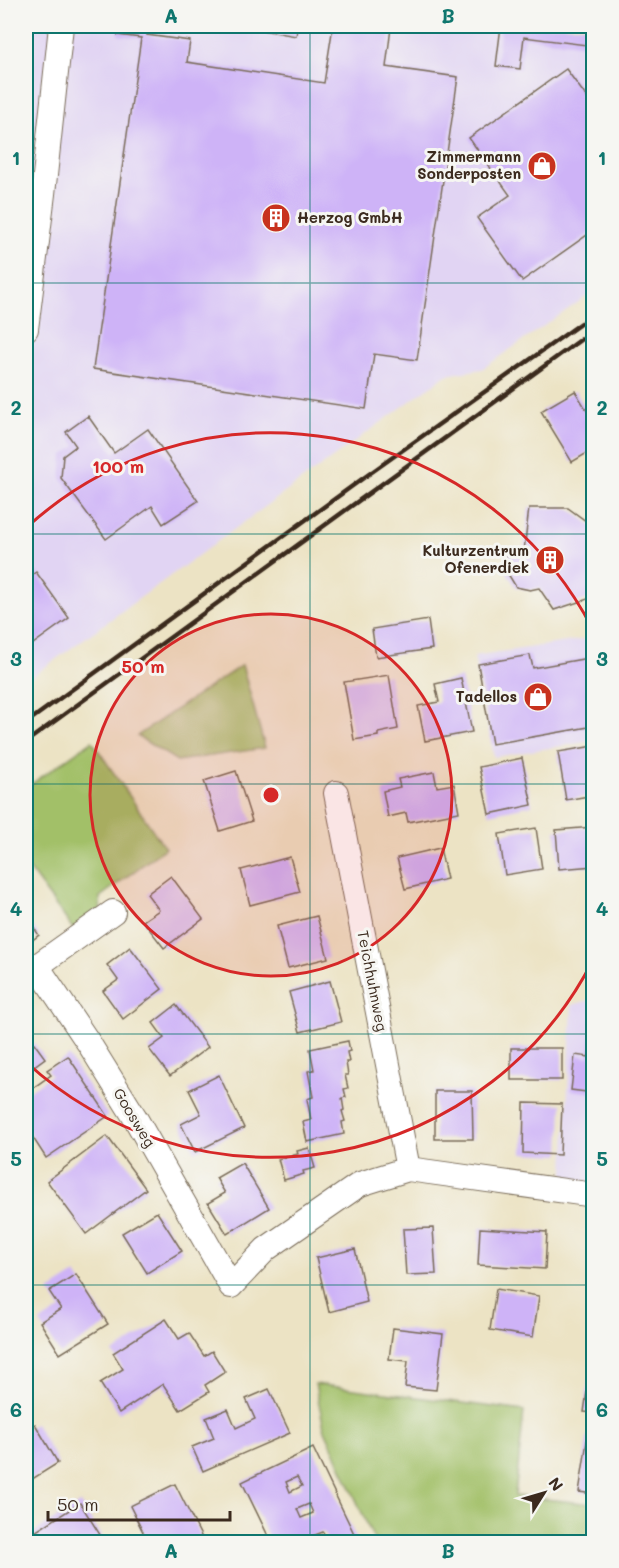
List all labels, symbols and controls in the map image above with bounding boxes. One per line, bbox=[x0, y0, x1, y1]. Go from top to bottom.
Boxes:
text: A bbox=[164, 2, 178, 28]
text: B bbox=[441, 2, 455, 28]
text: 1 bbox=[12, 144, 20, 170]
text: 1 bbox=[598, 144, 606, 170]
place label: Zimmermann Sonderposten bbox=[417, 146, 521, 183]
shop icon: Zimmermann Sonderposten bbox=[526, 150, 558, 182]
building icon: Herzog GmbH bbox=[260, 202, 292, 234]
place label: Herzog GmbH bbox=[297, 207, 403, 227]
text: 2 bbox=[10, 394, 22, 420]
text: 2 bbox=[596, 394, 608, 420]
text: 100 m bbox=[92, 454, 144, 478]
place label: Kulturzentrum Ofenerdiek bbox=[422, 540, 529, 577]
building icon: Kulturzentrum Ofenerdiek bbox=[534, 544, 566, 576]
text: 3 bbox=[10, 645, 22, 671]
text: 3 bbox=[596, 645, 608, 671]
text: 50 m bbox=[122, 654, 164, 678]
shop icon: Tadellos bbox=[522, 681, 554, 713]
place label: Tadellos bbox=[456, 686, 517, 706]
centre of rings bbox=[261, 785, 281, 805]
text: 4 bbox=[10, 895, 23, 921]
text: 4 bbox=[596, 895, 609, 921]
street label: Teichhuhnweg bbox=[353, 929, 393, 1033]
street label: Goosweg bbox=[109, 1084, 161, 1151]
text: 5 bbox=[10, 1145, 22, 1171]
text: 5 bbox=[596, 1145, 608, 1171]
text: 6 bbox=[10, 1396, 22, 1422]
text: 6 bbox=[596, 1396, 608, 1422]
north arrow bbox=[514, 1463, 574, 1523]
text: N bbox=[544, 1472, 568, 1495]
scale bar bbox=[48, 1484, 230, 1522]
text: 50 m bbox=[57, 1492, 99, 1516]
text: A bbox=[164, 1537, 178, 1563]
text: B bbox=[441, 1537, 455, 1563]

